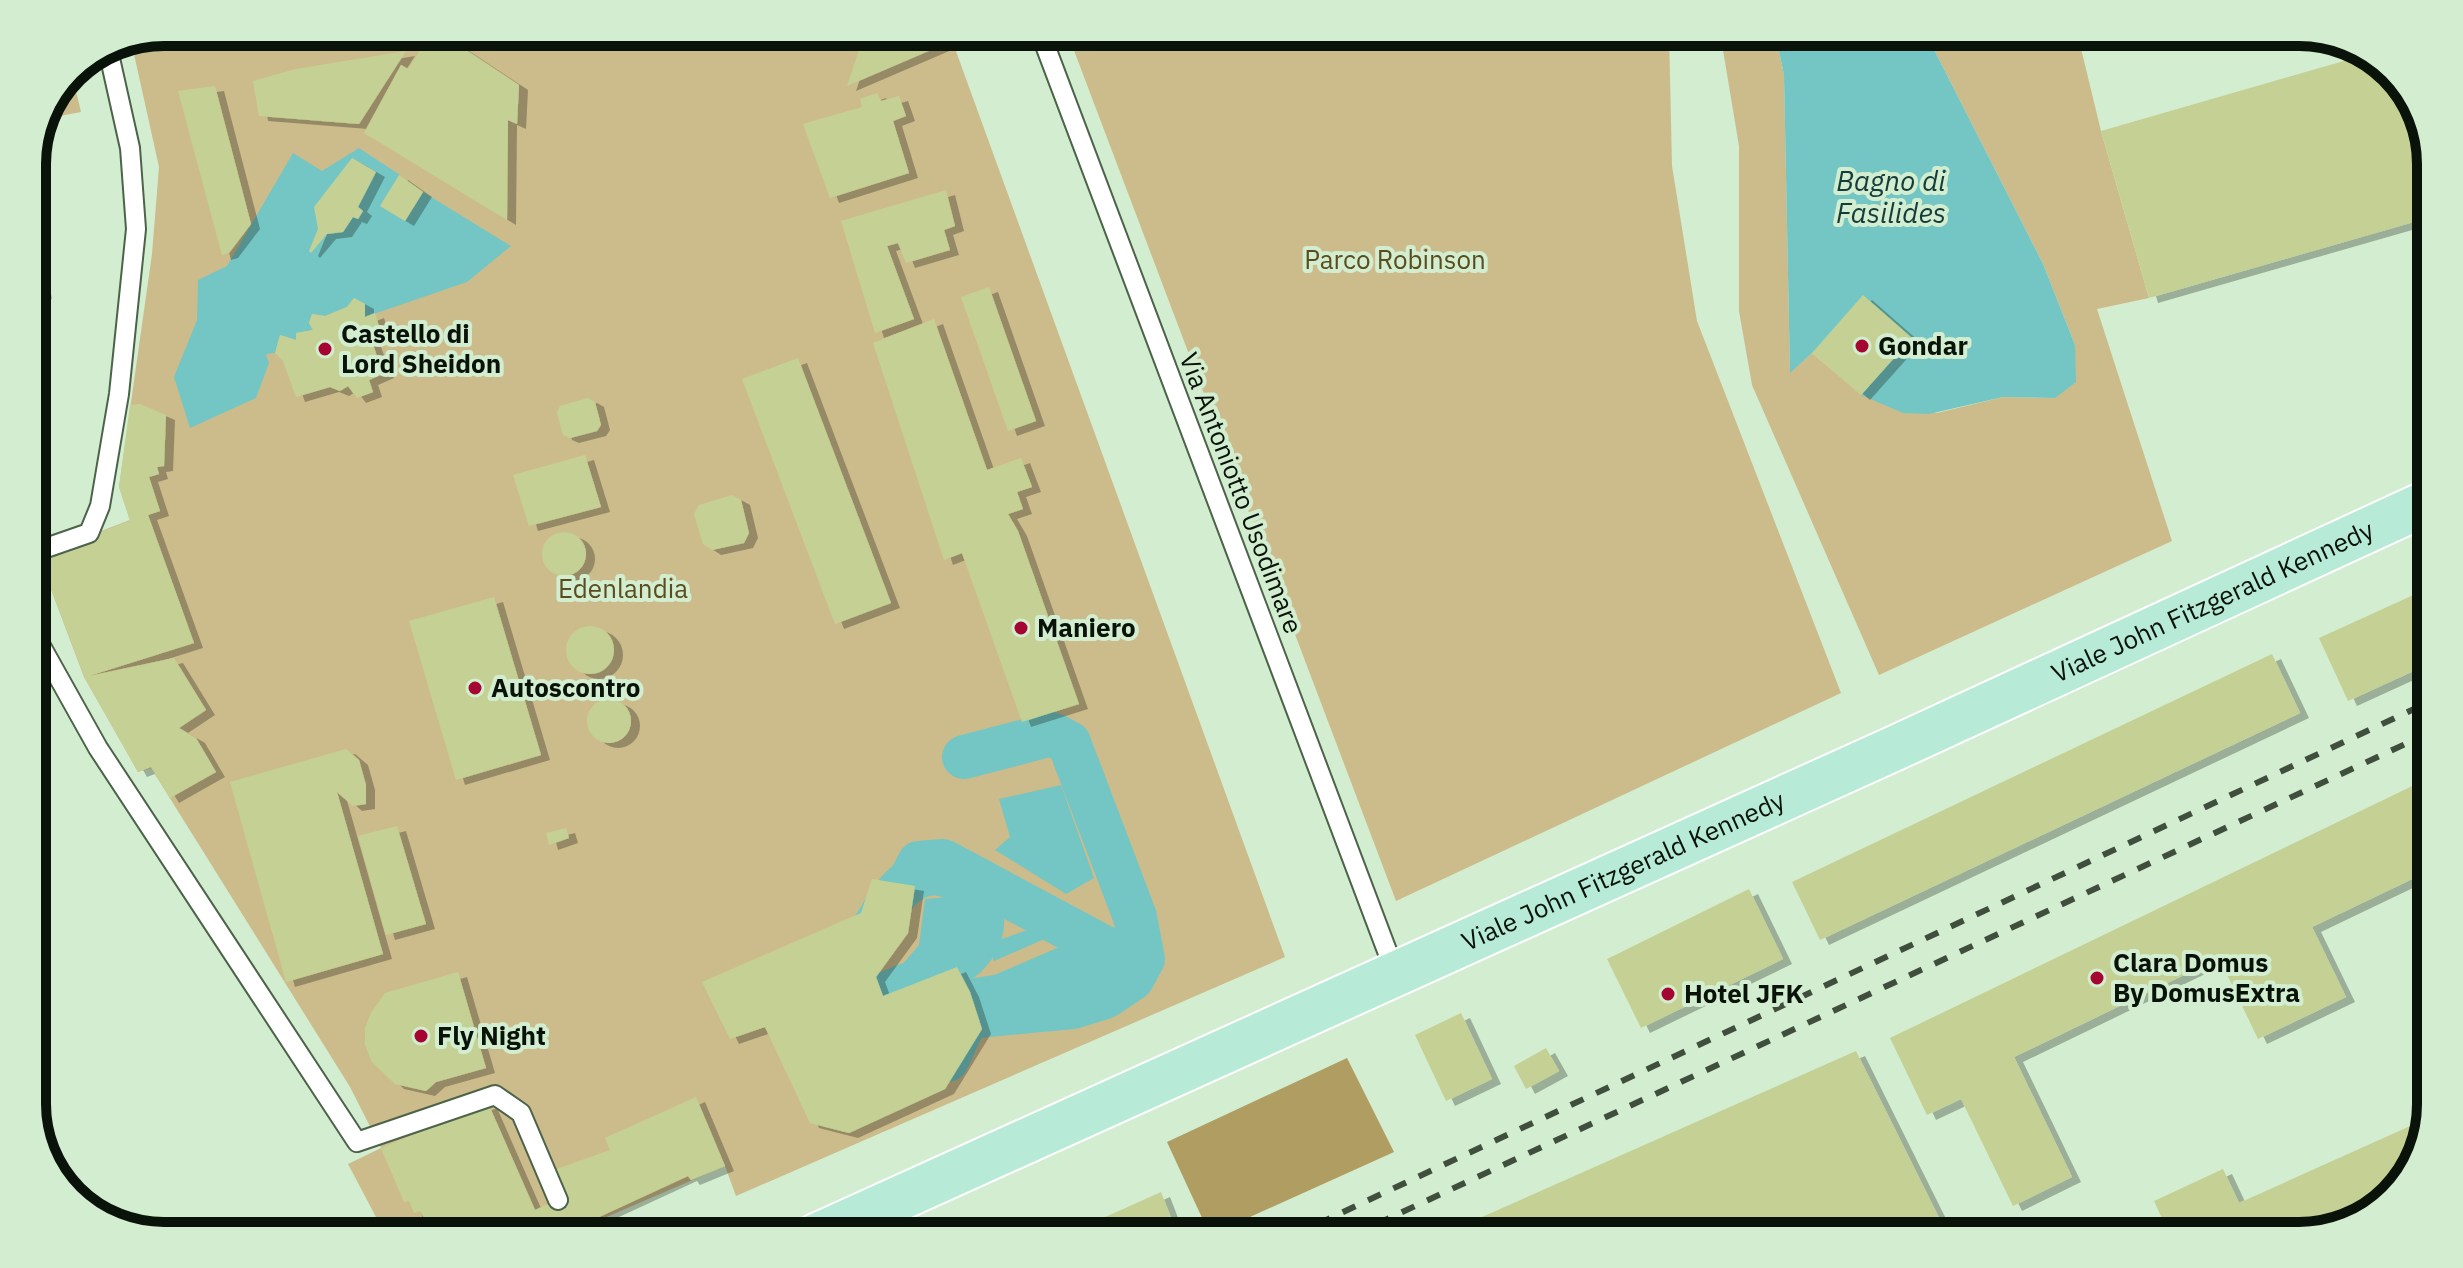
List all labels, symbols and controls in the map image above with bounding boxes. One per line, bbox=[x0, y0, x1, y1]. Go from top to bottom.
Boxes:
water label: Bagno di Fasilides bbox=[1836, 162, 1946, 231]
park label: Parco Robinson bbox=[1304, 242, 1486, 276]
place label: Castello di Lord Sheidon bbox=[341, 316, 501, 380]
place label: Gondar bbox=[1878, 328, 1968, 362]
marker: Gondar bbox=[1853, 337, 1871, 355]
marker: Castello di Lord Sheidon bbox=[316, 340, 334, 358]
street label: Via Antoniotto Usodimare bbox=[1173, 347, 1311, 638]
street label: Viale John Fitzgerald Kennedy bbox=[2046, 512, 2379, 690]
park label: Edenlandia bbox=[558, 571, 688, 605]
place label: Maniero bbox=[1037, 610, 1136, 644]
marker: Maniero bbox=[1012, 619, 1030, 637]
place label: Autoscontro bbox=[491, 670, 640, 704]
marker: Autoscontro bbox=[466, 679, 484, 697]
street label: Viale John Fitzgerald Kennedy bbox=[1456, 782, 1790, 958]
place label: Clara Domus By DomusExtra bbox=[2113, 945, 2300, 1009]
marker: Clara Domus By DomusExtra bbox=[2088, 969, 2106, 987]
place label: Hotel JFK bbox=[1684, 976, 1804, 1010]
marker: Hotel JFK bbox=[1659, 985, 1677, 1003]
place label: Fly Night bbox=[437, 1018, 546, 1052]
marker: Fly Night bbox=[412, 1027, 430, 1045]

